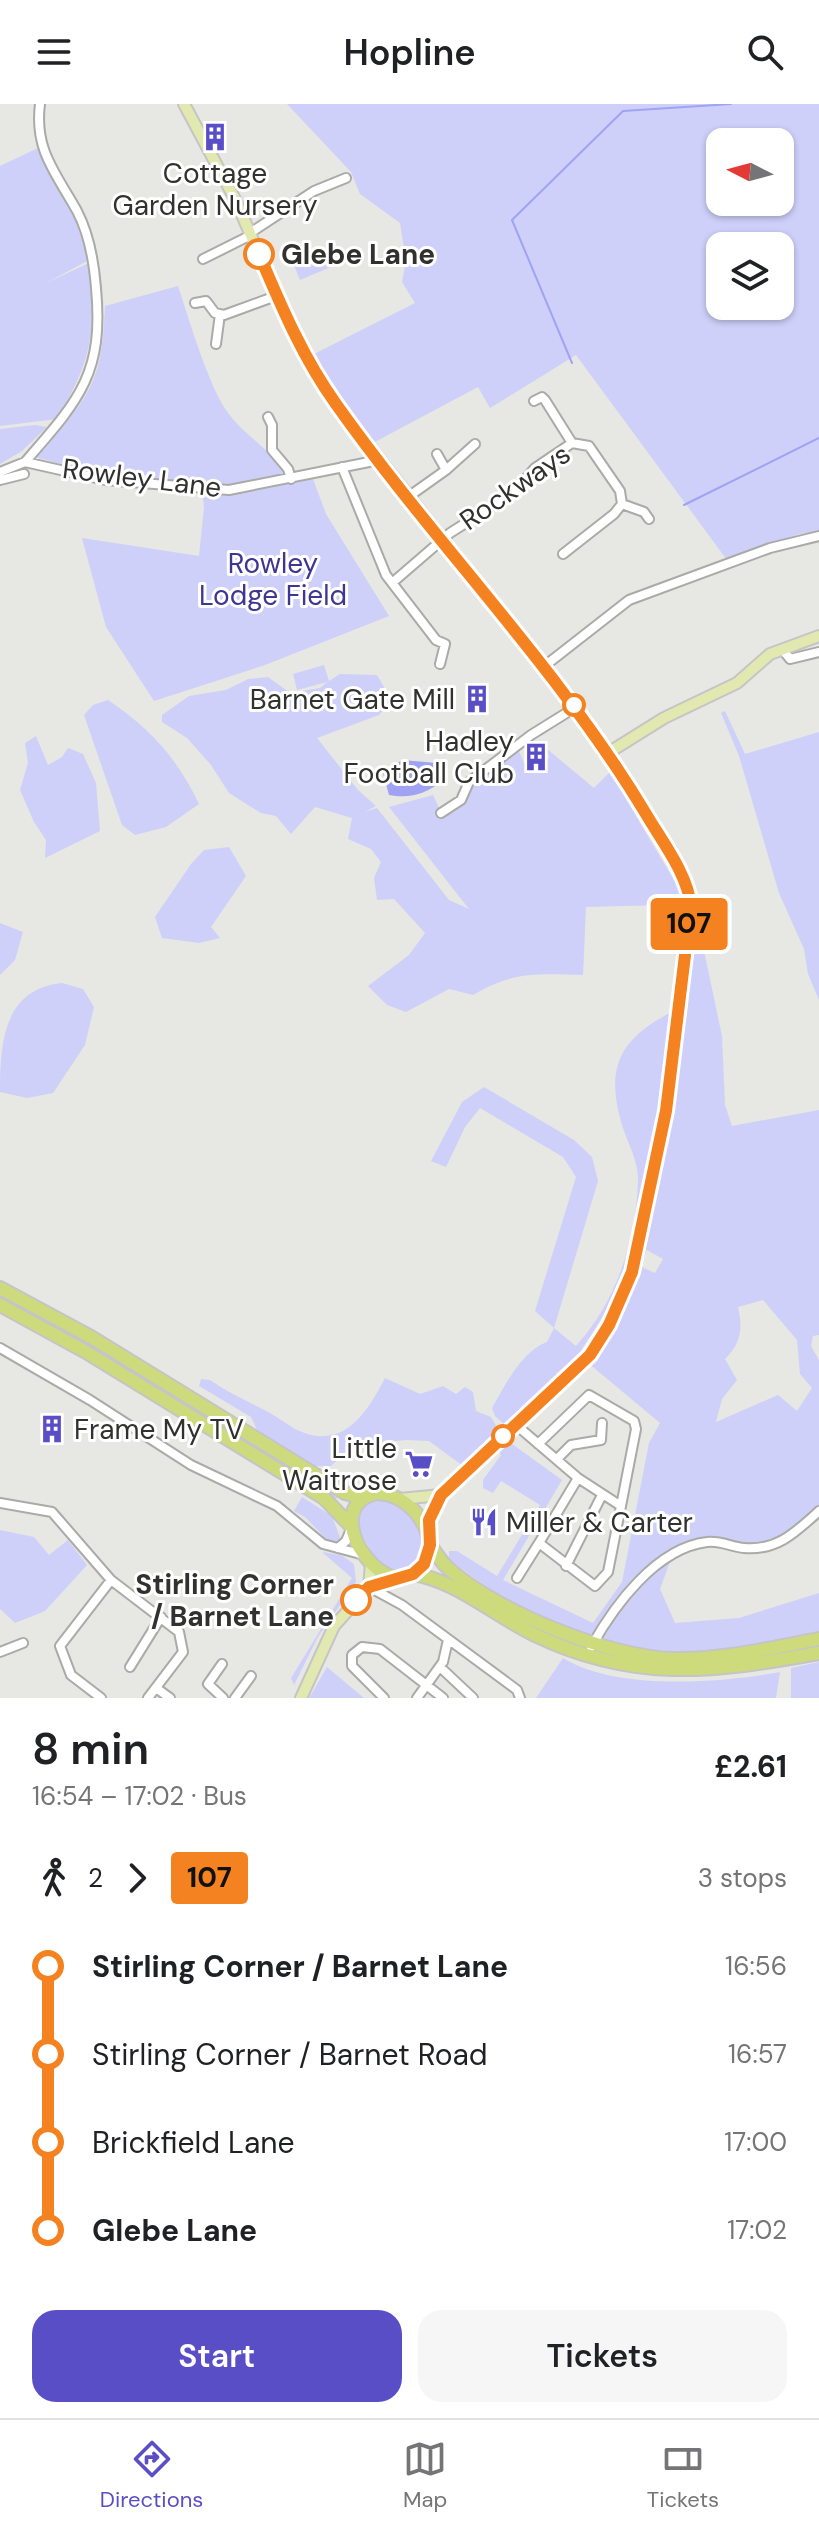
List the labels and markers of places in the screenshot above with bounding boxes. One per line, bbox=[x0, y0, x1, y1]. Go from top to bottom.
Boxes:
building icon: Cottage Garden Nursery bbox=[200, 122, 230, 152]
place label: Cottage Garden Nursery bbox=[113, 155, 317, 224]
place label: Glebe Lane bbox=[281, 236, 435, 273]
marker: Glebe Lane bbox=[244, 239, 274, 269]
place label: Barnet Gate Mill bbox=[250, 681, 455, 718]
building icon: Barnet Gate Mill bbox=[462, 684, 492, 714]
unlabelled marker bbox=[563, 694, 585, 716]
place label: Hadley Football Club bbox=[343, 723, 514, 792]
building icon: Hadley Football Club bbox=[521, 742, 551, 772]
place label: Frame My TV bbox=[74, 1411, 244, 1448]
building icon: Frame My TV bbox=[37, 1414, 67, 1444]
unlabelled marker bbox=[492, 1425, 514, 1447]
place label: Little Waitrose bbox=[282, 1430, 397, 1499]
supermarket icon: Little Waitrose bbox=[404, 1449, 434, 1479]
place label: Miller & Carter bbox=[506, 1504, 693, 1541]
restaurant icon: Miller & Carter bbox=[469, 1507, 499, 1537]
place label: Stirling Corner / Barnet Lane bbox=[135, 1566, 334, 1635]
marker: Stirling Corner / Barnet Lane bbox=[341, 1585, 371, 1615]

